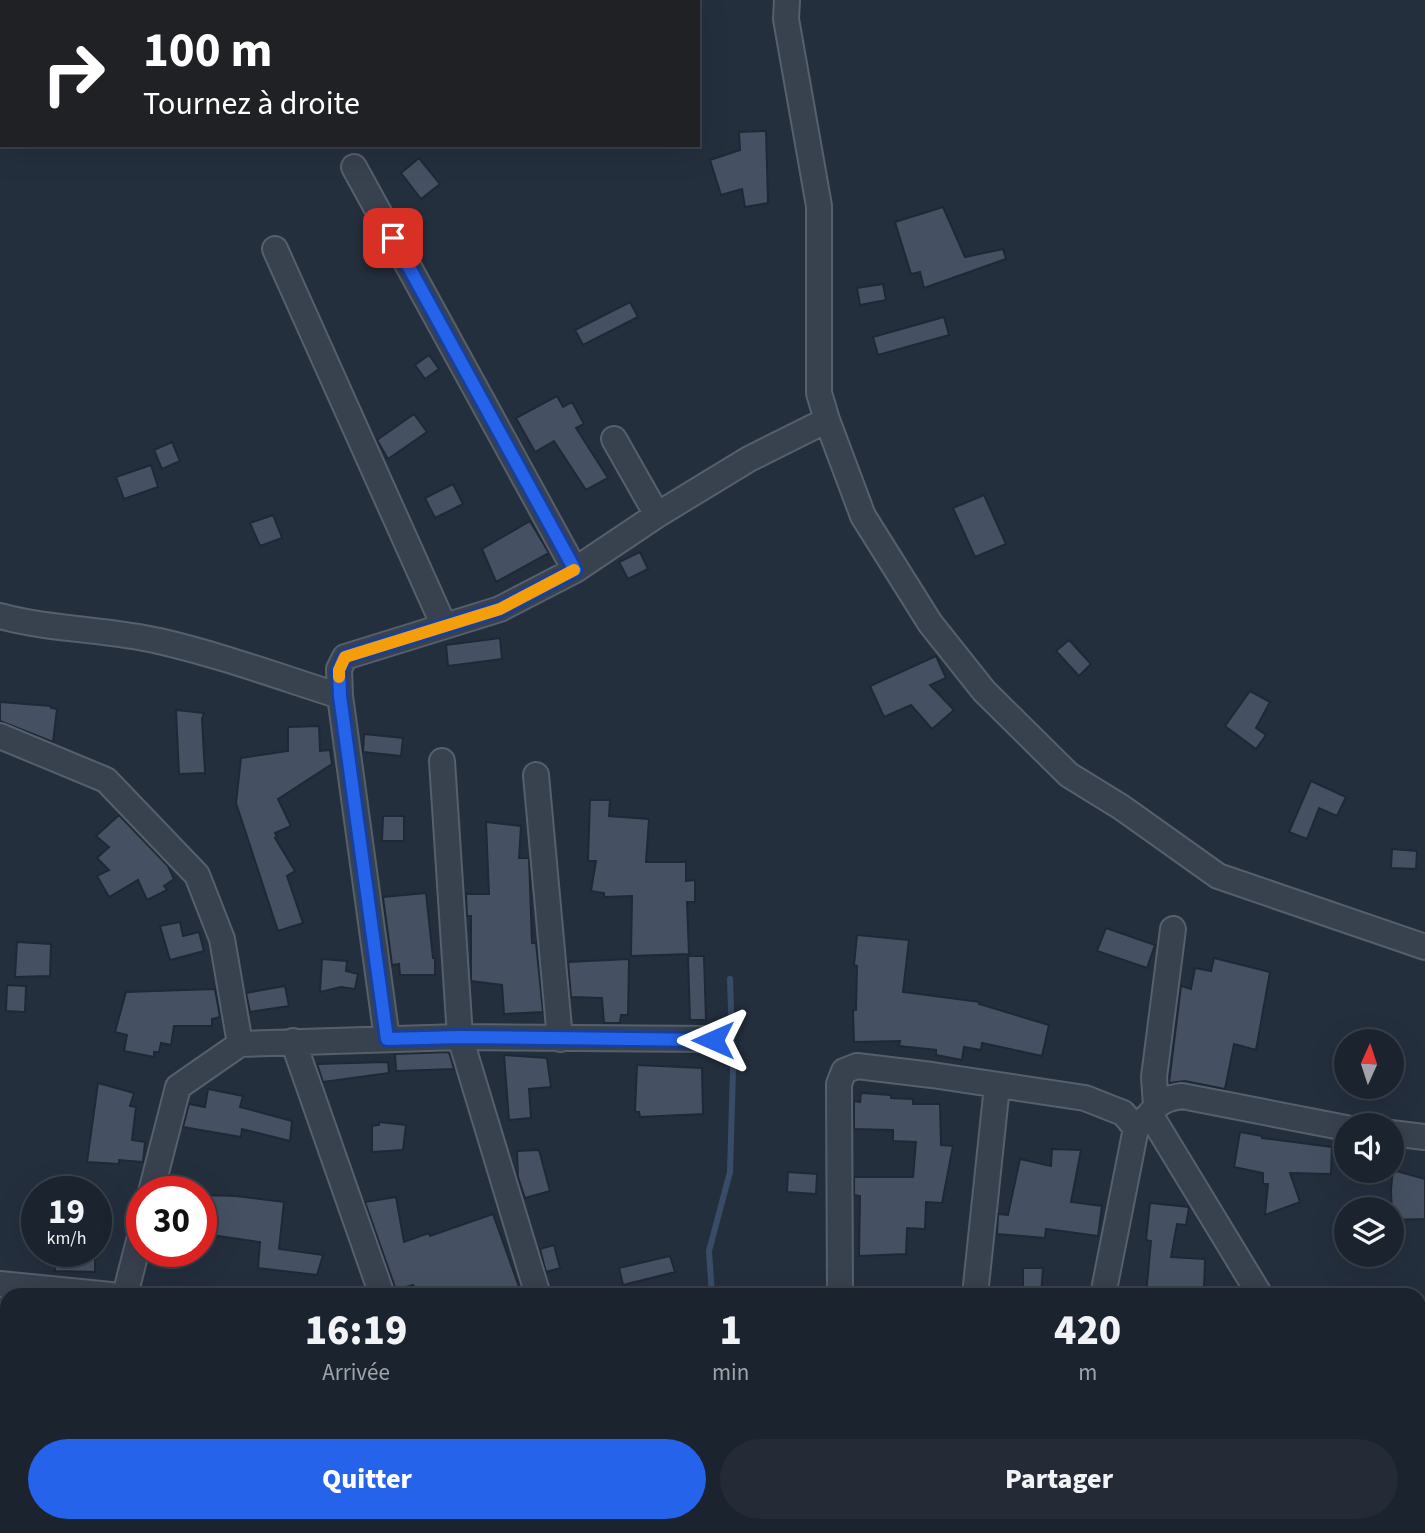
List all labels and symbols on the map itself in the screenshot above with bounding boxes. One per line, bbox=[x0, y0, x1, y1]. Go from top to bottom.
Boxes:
pin bbox=[363, 208, 423, 268]
position arrow bbox=[676, 1003, 750, 1077]
north arrow bbox=[1334, 1029, 1404, 1099]
speed limit sign: 30 bbox=[126, 1176, 217, 1267]

